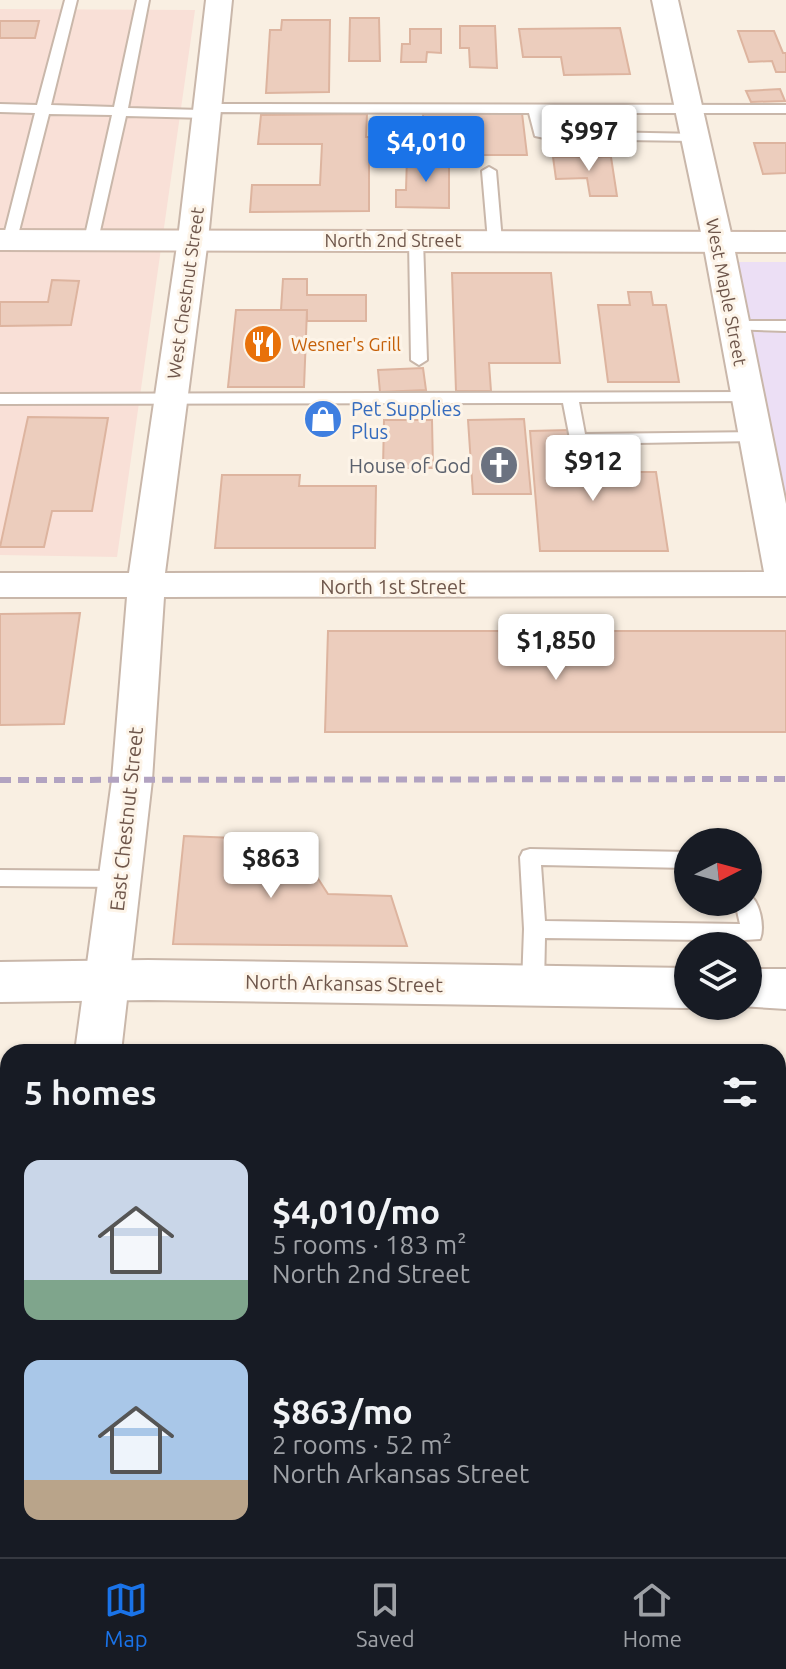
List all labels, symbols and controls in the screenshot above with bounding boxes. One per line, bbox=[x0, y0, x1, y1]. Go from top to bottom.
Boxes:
pin: $997 bbox=[542, 105, 636, 173]
pin: $4,010 bbox=[361, 116, 491, 184]
text: $997 bbox=[560, 116, 618, 145]
text: $4,010 bbox=[386, 127, 466, 156]
street label: West Chestnut Street bbox=[163, 206, 207, 380]
street label: West Maple Street bbox=[703, 217, 751, 367]
street label: North 2nd Street bbox=[324, 230, 462, 250]
restaurant icon: Wesner's Grill bbox=[242, 323, 284, 365]
place label: Wesner's Grill bbox=[291, 334, 401, 354]
place label: Pet Supplies Plus bbox=[351, 397, 461, 443]
shop icon: Pet Supplies Plus bbox=[302, 398, 344, 440]
pin: $912 bbox=[546, 435, 640, 503]
church icon: House of God bbox=[478, 444, 520, 486]
text: $912 bbox=[564, 446, 622, 475]
place label: House of God bbox=[349, 454, 471, 477]
street label: North 1st Street bbox=[320, 575, 466, 598]
pin: $1,850 bbox=[491, 614, 621, 682]
text: $1,850 bbox=[516, 625, 596, 654]
street label: East Chestnut Street bbox=[105, 726, 147, 912]
north arrow bbox=[674, 828, 762, 916]
map controls bbox=[674, 828, 762, 1020]
pin: $863 bbox=[224, 832, 318, 900]
text: $863 bbox=[242, 843, 300, 872]
button: layers bbox=[674, 932, 762, 1020]
street label: North Arkansas Street bbox=[245, 970, 443, 996]
icon: filters bbox=[718, 1070, 762, 1114]
text: 5 homes bbox=[24, 1073, 157, 1111]
icon: home bbox=[88, 1192, 184, 1288]
text: $4,010/mo bbox=[272, 1192, 440, 1230]
text: 5 rooms · 183 m² bbox=[272, 1230, 467, 1259]
text: North 2nd Street bbox=[272, 1259, 470, 1288]
icon: home bbox=[88, 1392, 184, 1488]
text: $863/mo bbox=[272, 1392, 413, 1430]
text: 2 rooms · 52 m² bbox=[272, 1430, 452, 1459]
text: North Arkansas Street bbox=[272, 1459, 529, 1488]
tab: Map bbox=[104, 1578, 148, 1651]
tab: Saved bbox=[356, 1578, 415, 1651]
tab: Home bbox=[623, 1578, 682, 1651]

